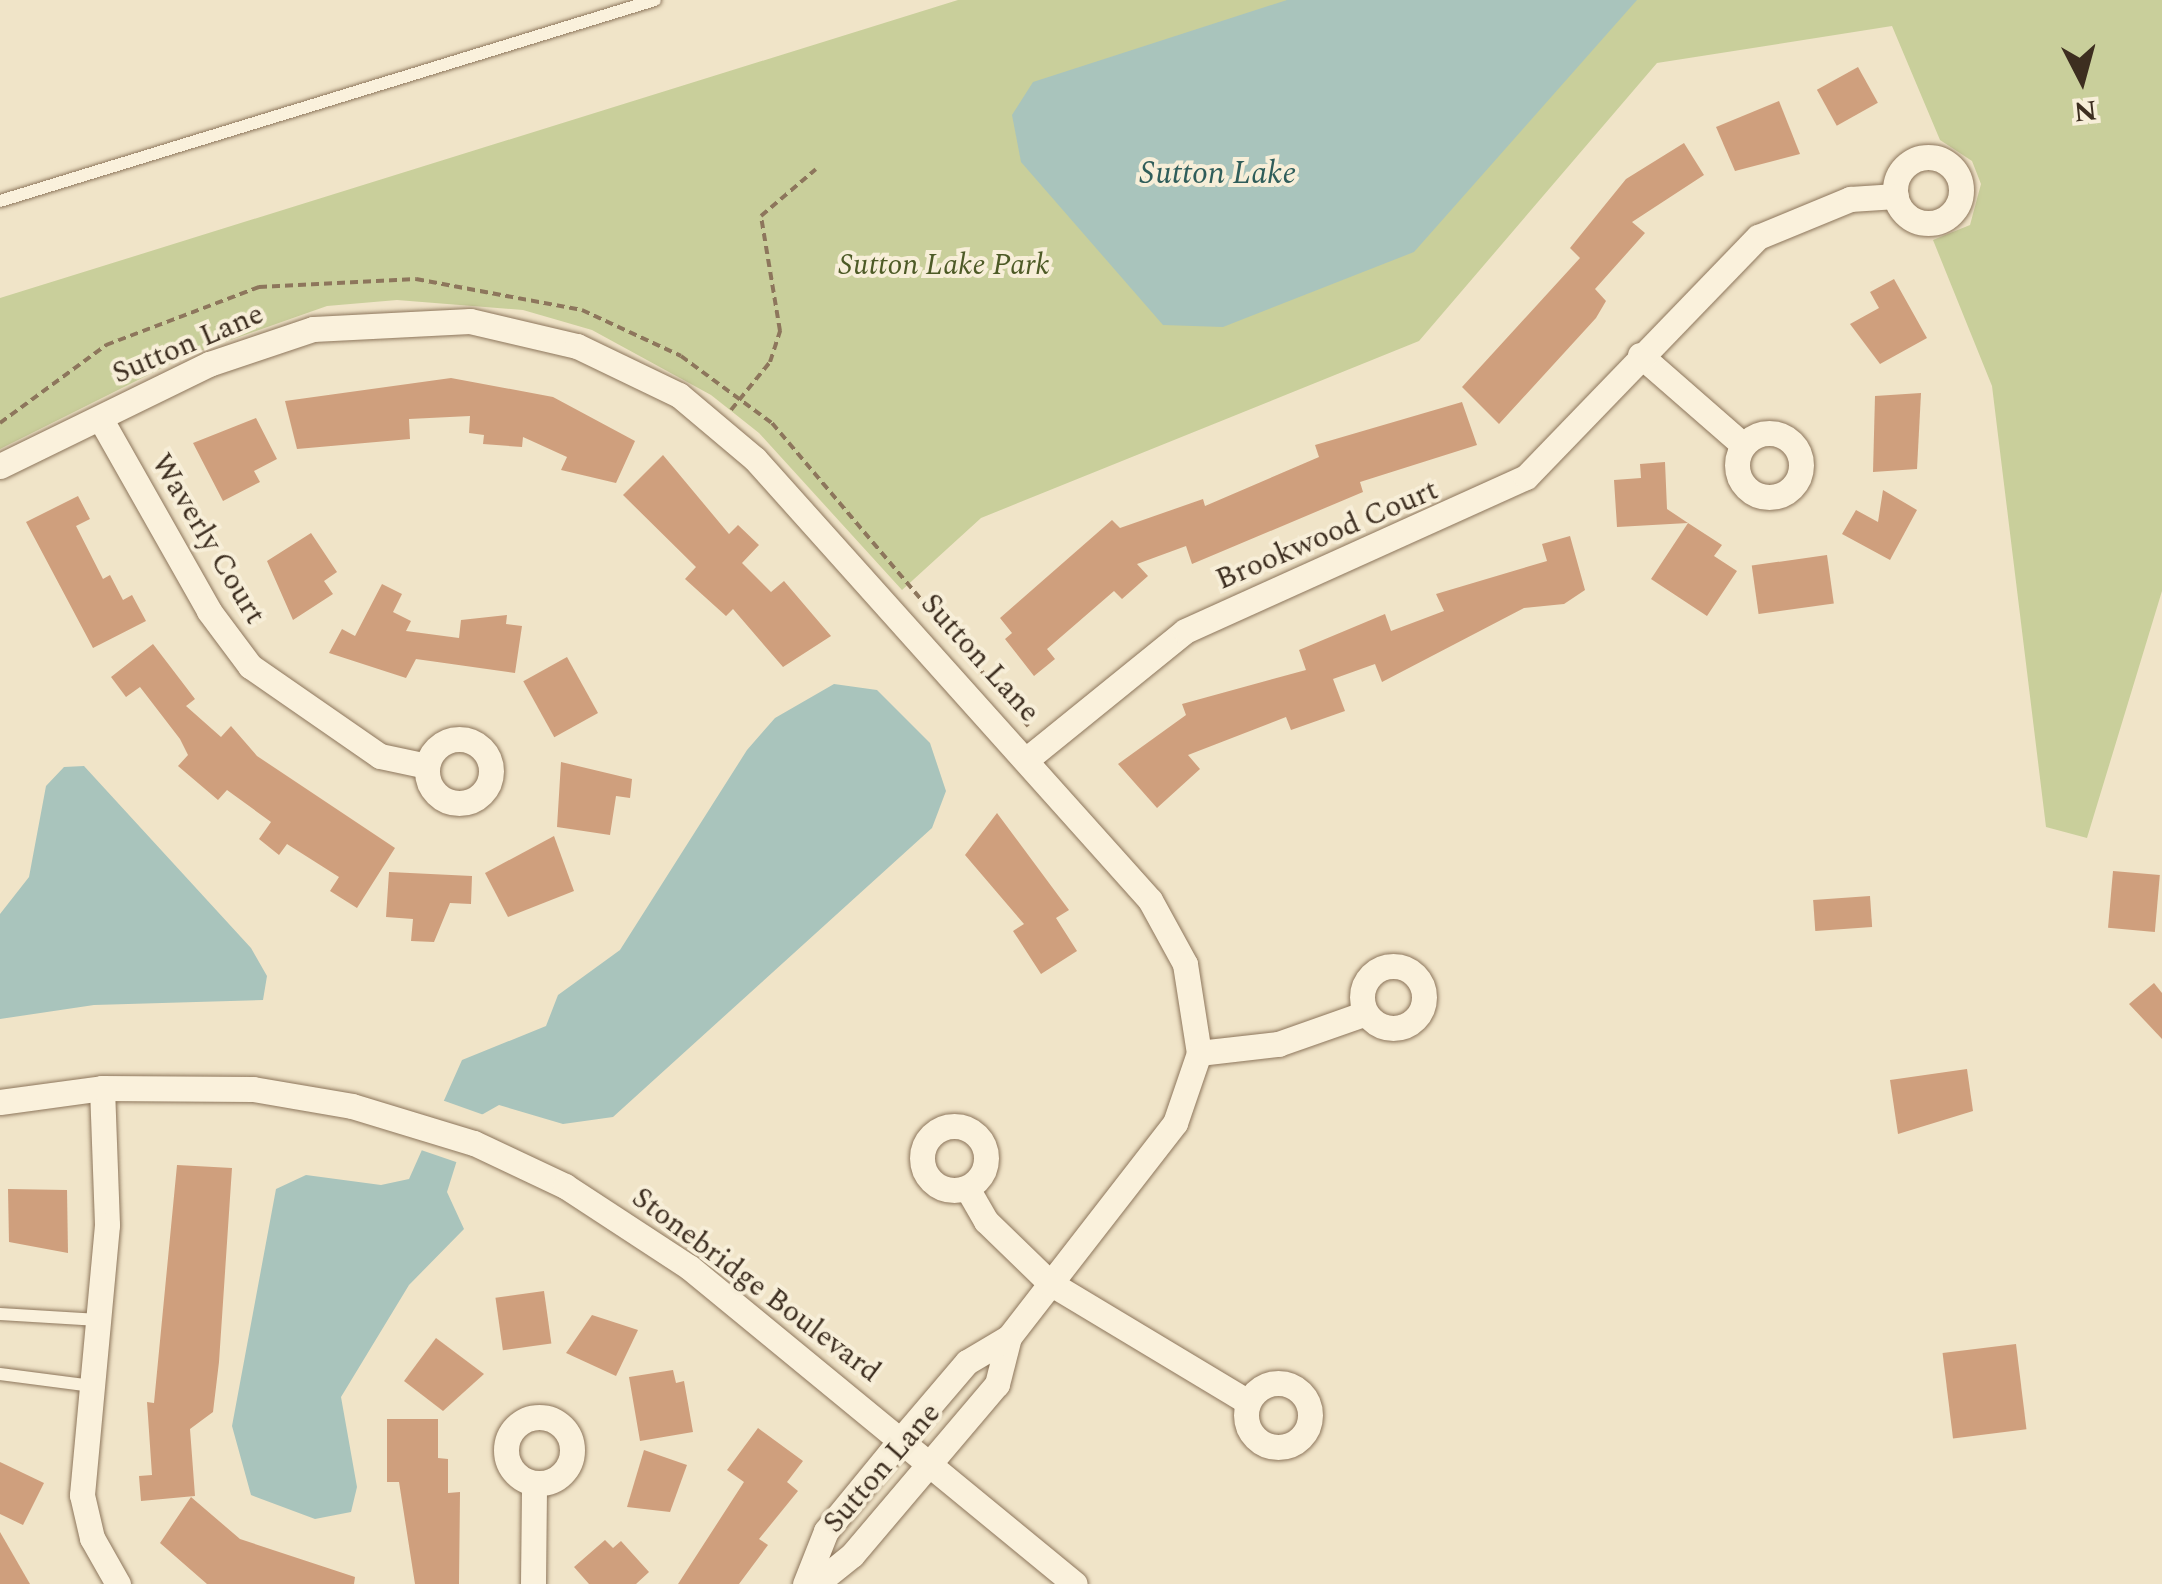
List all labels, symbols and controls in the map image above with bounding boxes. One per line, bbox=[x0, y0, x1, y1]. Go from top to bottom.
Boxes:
north arrow bbox=[2032, 30, 2132, 130]
text: N bbox=[2072, 88, 2099, 133]
water label: Sutton Lake bbox=[1140, 155, 1296, 193]
park label: Sutton Lake Park bbox=[838, 247, 1050, 283]
street label: Sutton Lane bbox=[107, 296, 269, 392]
street label: Waverly Court bbox=[143, 447, 273, 631]
street label: Brookwood Court bbox=[1211, 472, 1443, 598]
street label: Sutton Lane bbox=[913, 586, 1047, 730]
street label: Stonebridge Boulevard bbox=[625, 1180, 887, 1390]
street label: Sutton Lane bbox=[816, 1396, 948, 1540]

